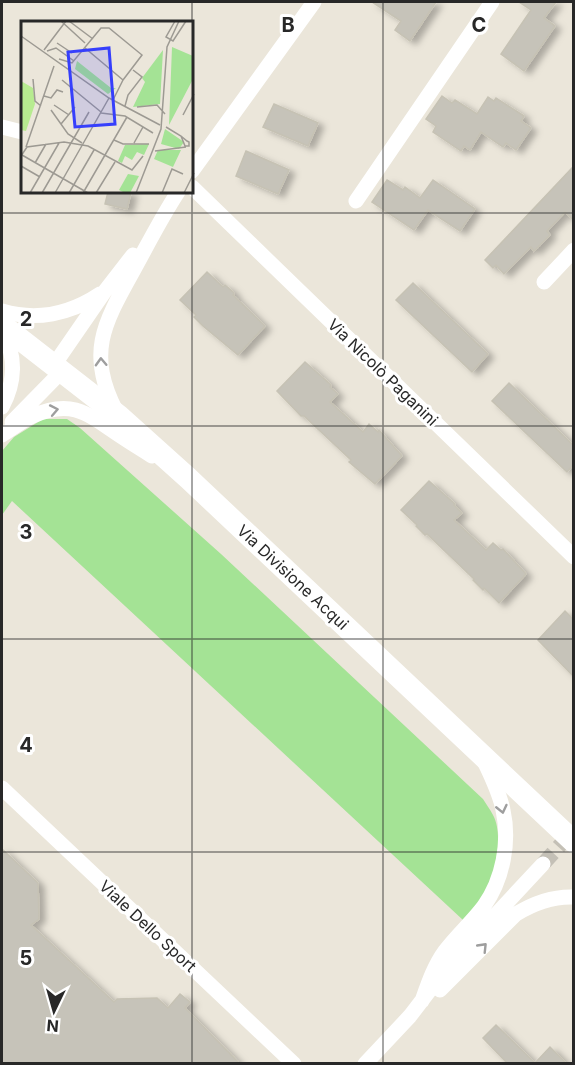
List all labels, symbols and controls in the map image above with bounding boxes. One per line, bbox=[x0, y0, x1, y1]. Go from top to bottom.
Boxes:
text: B bbox=[281, 13, 295, 37]
text: C bbox=[472, 13, 486, 37]
inset map bbox=[21, 21, 194, 194]
text: 2 bbox=[20, 307, 32, 331]
street label: Via Nicolò Paganini bbox=[324, 314, 442, 430]
one-way arrow bbox=[95, 357, 108, 366]
one-way arrow bbox=[48, 404, 58, 417]
text: 3 bbox=[20, 520, 32, 544]
street label: Via Divisione Acqui bbox=[233, 520, 353, 634]
text: 4 bbox=[19, 733, 33, 757]
one-way arrow bbox=[495, 804, 508, 814]
street label: Viale Dello Sport bbox=[95, 876, 201, 976]
one-way arrow bbox=[476, 943, 487, 954]
text: 5 bbox=[20, 946, 32, 970]
north arrow bbox=[24, 981, 84, 1041]
text: N bbox=[46, 1015, 60, 1036]

